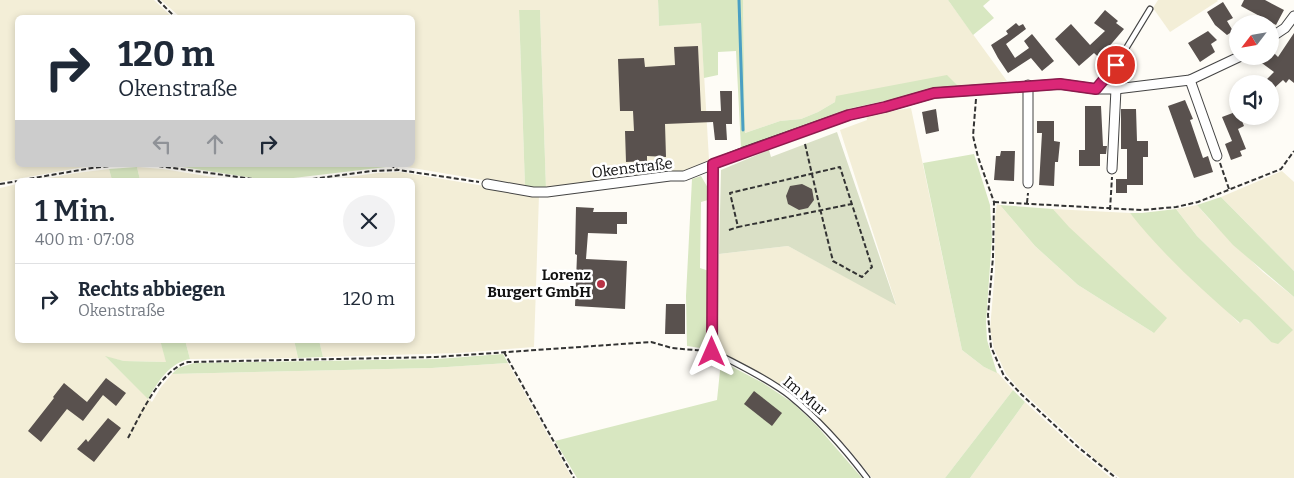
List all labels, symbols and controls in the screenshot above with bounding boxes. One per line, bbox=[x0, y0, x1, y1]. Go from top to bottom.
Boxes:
north arrow bbox=[1229, 15, 1279, 65]
map controls bbox=[1229, 15, 1279, 125]
text: 120 m bbox=[118, 33, 215, 75]
icon: right bbox=[35, 35, 100, 100]
pin bbox=[1095, 44, 1137, 86]
icon: arrive bbox=[1102, 51, 1130, 79]
text: Okenstraße bbox=[118, 75, 238, 102]
button: sound bbox=[1229, 75, 1279, 125]
icon: left bbox=[148, 130, 176, 158]
icon: ahead bbox=[201, 130, 229, 158]
icon: right bbox=[254, 130, 282, 158]
street label: Okenstraße bbox=[590, 154, 674, 182]
text: 1 Min. bbox=[35, 193, 115, 229]
button: close bbox=[343, 195, 395, 247]
text: 400 m · 07:08 bbox=[35, 230, 135, 249]
place label: Lorenz Burgert GmbH bbox=[487, 266, 591, 301]
text: Rechts abbiegen bbox=[78, 278, 225, 301]
marker: Lorenz Burgert GmbH bbox=[595, 278, 607, 290]
icon: right bbox=[35, 285, 63, 313]
text: 120 m bbox=[343, 287, 395, 310]
text: Okenstraße bbox=[78, 301, 165, 320]
position arrow bbox=[685, 325, 737, 377]
street label: Im Mur bbox=[779, 372, 831, 420]

